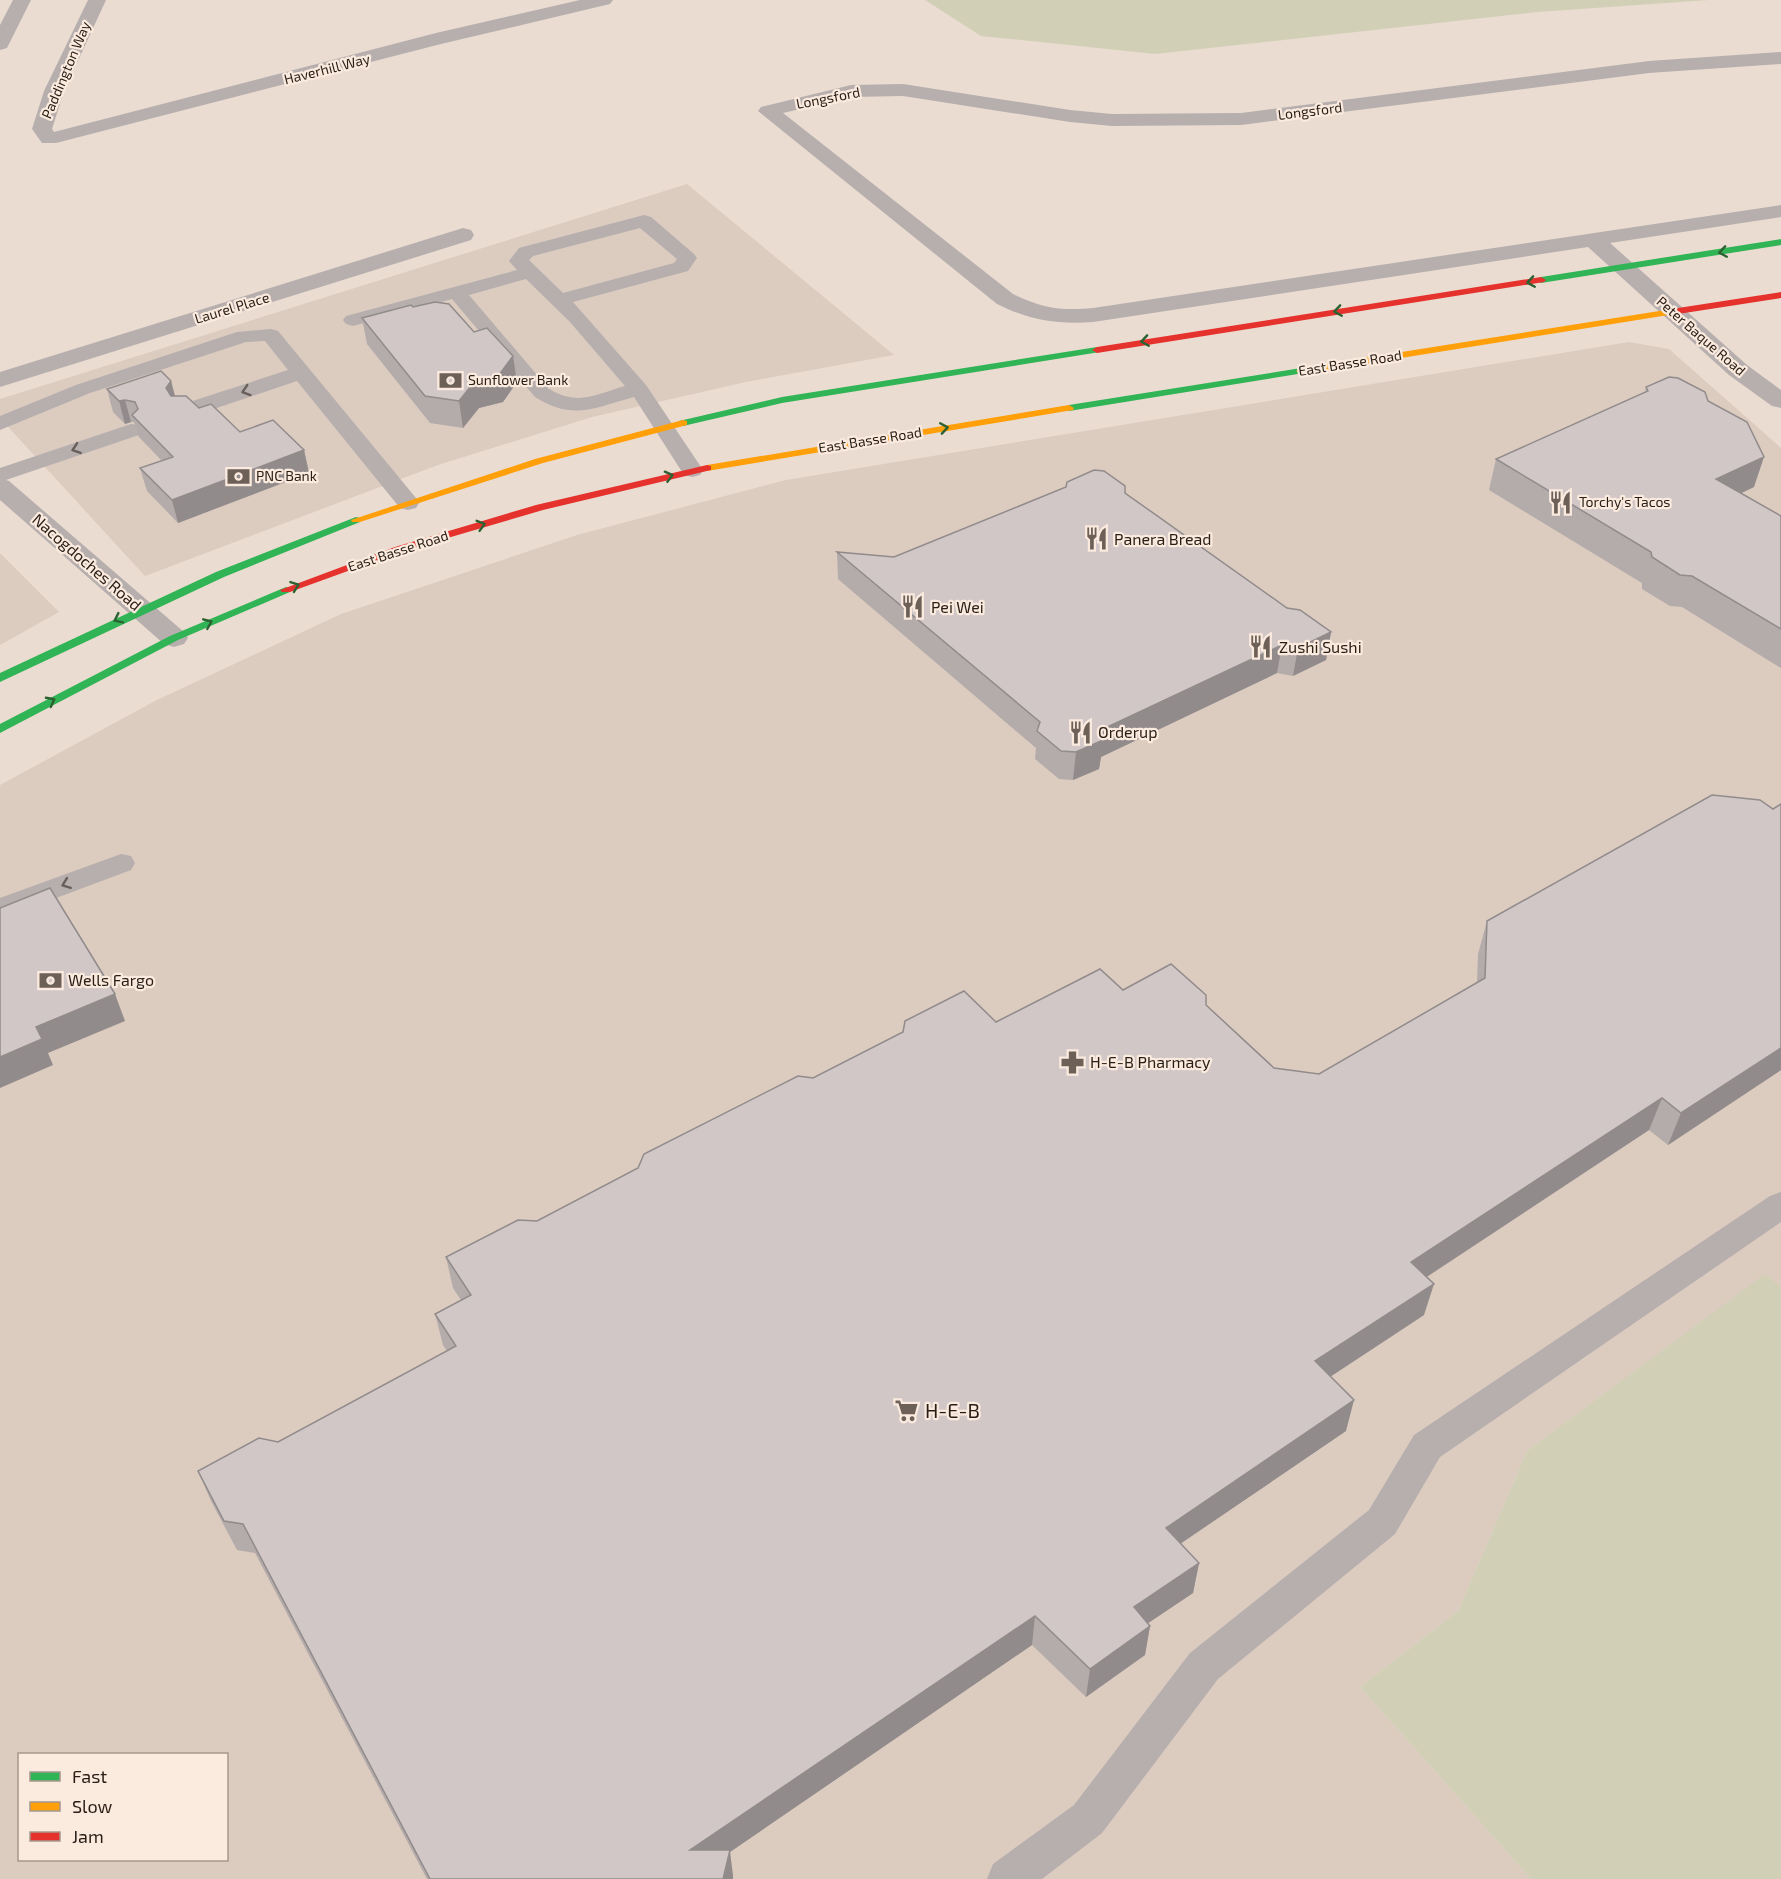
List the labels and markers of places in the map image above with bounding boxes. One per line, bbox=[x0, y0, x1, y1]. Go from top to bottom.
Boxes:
bank icon: Sunflower Bank bbox=[437, 367, 463, 393]
place label: Sunflower Bank bbox=[468, 371, 568, 388]
bank icon: PNC Bank bbox=[225, 463, 251, 489]
place label: PNC Bank bbox=[256, 467, 317, 484]
restaurant icon: Torchy's Tacos bbox=[1548, 489, 1574, 515]
place label: Torchy's Tacos bbox=[1579, 493, 1670, 510]
restaurant icon: Panera Bread bbox=[1083, 526, 1109, 552]
place label: Panera Bread bbox=[1114, 529, 1212, 548]
restaurant icon: Pei Wei bbox=[900, 594, 926, 620]
place label: Pei Wei bbox=[931, 597, 984, 616]
restaurant icon: Zushi Sushi bbox=[1248, 634, 1274, 660]
place label: Zushi Sushi bbox=[1279, 637, 1362, 656]
restaurant icon: Orderup bbox=[1067, 719, 1093, 745]
place label: Orderup bbox=[1098, 722, 1158, 741]
bank icon: Wells Fargo bbox=[37, 967, 63, 993]
place label: Wells Fargo bbox=[68, 970, 154, 989]
pharmacy icon: H-E-B Pharmacy bbox=[1059, 1049, 1085, 1075]
place label: H-E-B Pharmacy bbox=[1090, 1052, 1211, 1071]
supermarket icon: H-E-B bbox=[894, 1398, 920, 1424]
place label: H-E-B bbox=[925, 1398, 980, 1422]

